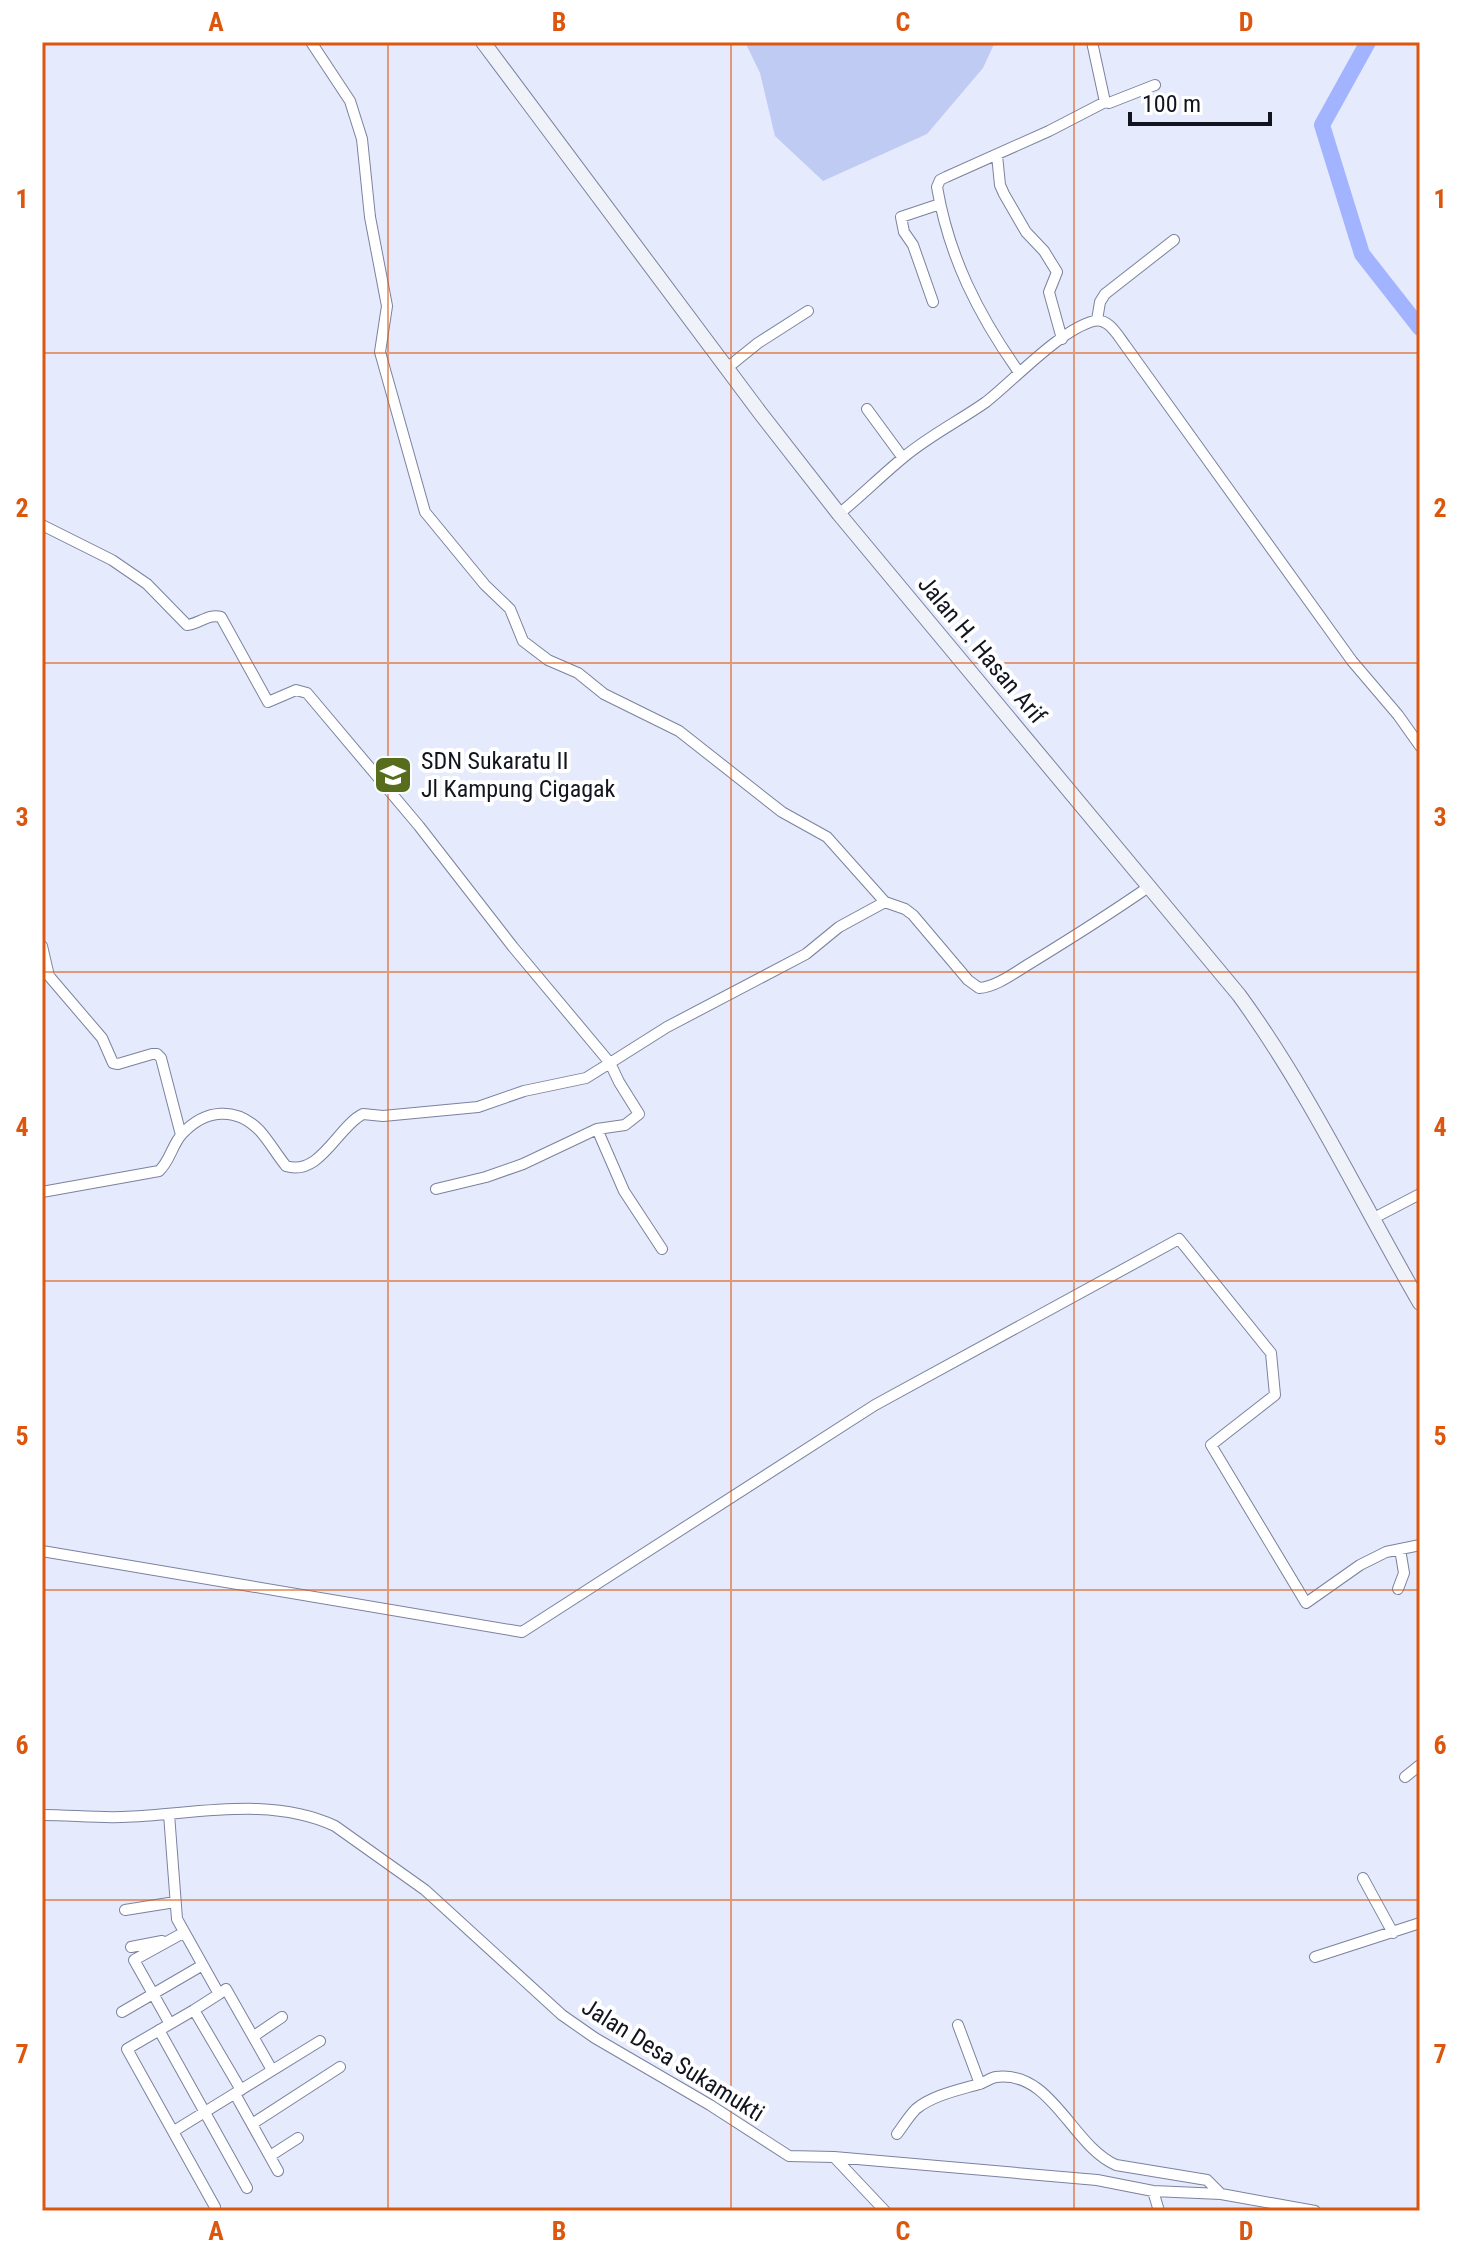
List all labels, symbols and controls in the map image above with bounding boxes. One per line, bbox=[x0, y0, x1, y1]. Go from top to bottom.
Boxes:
text: A bbox=[208, 7, 224, 37]
text: B bbox=[552, 7, 566, 37]
text: C bbox=[896, 7, 911, 37]
text: D bbox=[1239, 7, 1253, 37]
scale bar bbox=[1130, 76, 1270, 126]
text: 100 m bbox=[1142, 90, 1201, 118]
text: 1 bbox=[15, 184, 29, 214]
text: 1 bbox=[1433, 184, 1447, 214]
text: 2 bbox=[15, 493, 29, 523]
text: 2 bbox=[1433, 493, 1447, 523]
street label: Jalan H. Hasan Arif bbox=[912, 570, 1052, 730]
place label: SDN Sukaratu II Jl Kampung Cigagak bbox=[421, 747, 615, 803]
school or university icon: SDN Sukaratu II Jl Kampung Cigagak bbox=[372, 754, 414, 796]
text: 3 bbox=[15, 802, 29, 832]
text: 3 bbox=[1433, 802, 1447, 832]
text: 4 bbox=[15, 1112, 29, 1142]
text: 4 bbox=[1433, 1112, 1447, 1142]
text: 5 bbox=[15, 1421, 29, 1451]
text: 5 bbox=[1433, 1421, 1447, 1451]
text: 6 bbox=[15, 1730, 29, 1760]
text: 6 bbox=[1433, 1730, 1447, 1760]
street label: Jalan Desa Sukamukti bbox=[577, 1993, 769, 2127]
text: 7 bbox=[15, 2039, 29, 2069]
text: 7 bbox=[1433, 2039, 1447, 2069]
text: A bbox=[208, 2216, 224, 2246]
text: B bbox=[552, 2216, 566, 2246]
text: C bbox=[896, 2216, 911, 2246]
text: D bbox=[1239, 2216, 1253, 2246]

